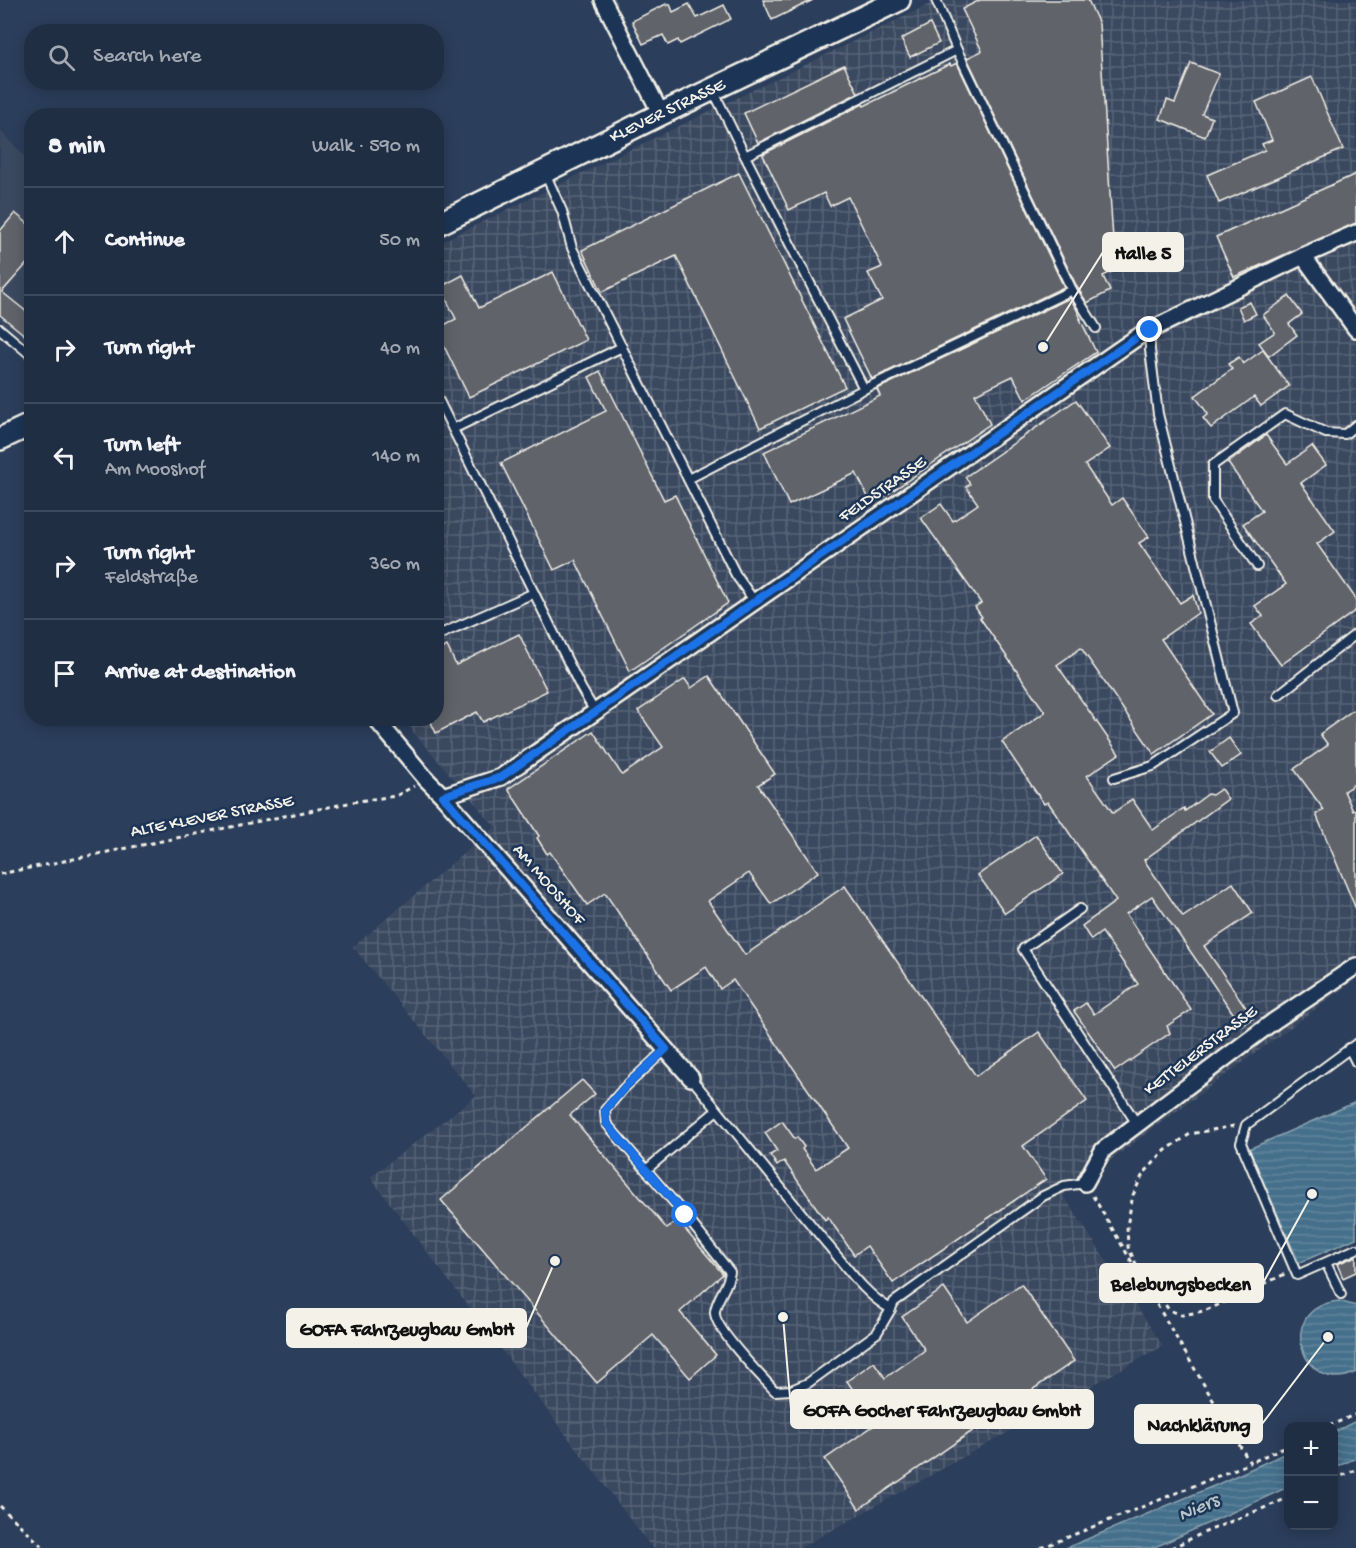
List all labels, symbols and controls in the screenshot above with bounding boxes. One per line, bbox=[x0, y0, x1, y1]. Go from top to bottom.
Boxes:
search box bbox=[24, 24, 444, 90]
icon: search bbox=[45, 41, 78, 74]
text: Search here bbox=[93, 44, 201, 70]
street label: KLEVER STRASSE bbox=[606, 74, 729, 148]
text: 8 min bbox=[48, 132, 105, 163]
text: Walk · 590 m bbox=[312, 136, 420, 159]
icon: ahead bbox=[48, 225, 81, 258]
text: Continue bbox=[105, 228, 185, 254]
text: 50 m bbox=[379, 230, 420, 253]
callout: Halle 5 bbox=[1103, 233, 1183, 271]
text: Halle 5 bbox=[1115, 244, 1172, 267]
route end bbox=[1136, 316, 1162, 342]
icon: right bbox=[48, 333, 81, 366]
text: Turn right bbox=[105, 336, 193, 362]
text: 40 m bbox=[380, 338, 420, 361]
text: Turn left bbox=[105, 433, 179, 459]
icon: left bbox=[48, 441, 81, 474]
text: 140 m bbox=[372, 446, 420, 469]
street label: FELDSTRASSE bbox=[834, 452, 931, 528]
text: Am Mooshof bbox=[105, 459, 205, 482]
text: Turn right bbox=[105, 541, 193, 567]
icon: right bbox=[48, 549, 81, 582]
text: 360 m bbox=[369, 554, 420, 577]
text: Feldstraße bbox=[105, 567, 198, 590]
icon: arrive bbox=[48, 657, 81, 690]
text: Arrive at destination bbox=[105, 660, 295, 686]
street label: ALTE KLEVER STRASSE bbox=[129, 791, 296, 843]
street label: AM MOOSHOF bbox=[507, 840, 589, 930]
street label: KETTELERSTRASSE bbox=[1140, 1001, 1263, 1101]
route start bbox=[671, 1201, 697, 1227]
callout: Belebungsbecken bbox=[1100, 1264, 1263, 1302]
text: Belebungsbecken bbox=[1110, 1275, 1251, 1298]
callout: GOFA Fahrzeugbau GmbH bbox=[287, 1309, 526, 1347]
text: GOFA Fahrzeugbau GmbH bbox=[299, 1320, 515, 1343]
callout: GOFA Gocher Fahrzeugbau GmbH bbox=[791, 1390, 1093, 1428]
text: GOFA Gocher Fahrzeugbau GmbH bbox=[803, 1401, 1081, 1424]
callout: Nachklärung bbox=[1135, 1405, 1262, 1443]
text: Nachklärung bbox=[1147, 1416, 1251, 1439]
map controls bbox=[1284, 1422, 1338, 1530]
button: + bbox=[1284, 1422, 1338, 1476]
button: − bbox=[1284, 1476, 1338, 1530]
water label: Niers bbox=[1175, 1489, 1224, 1528]

